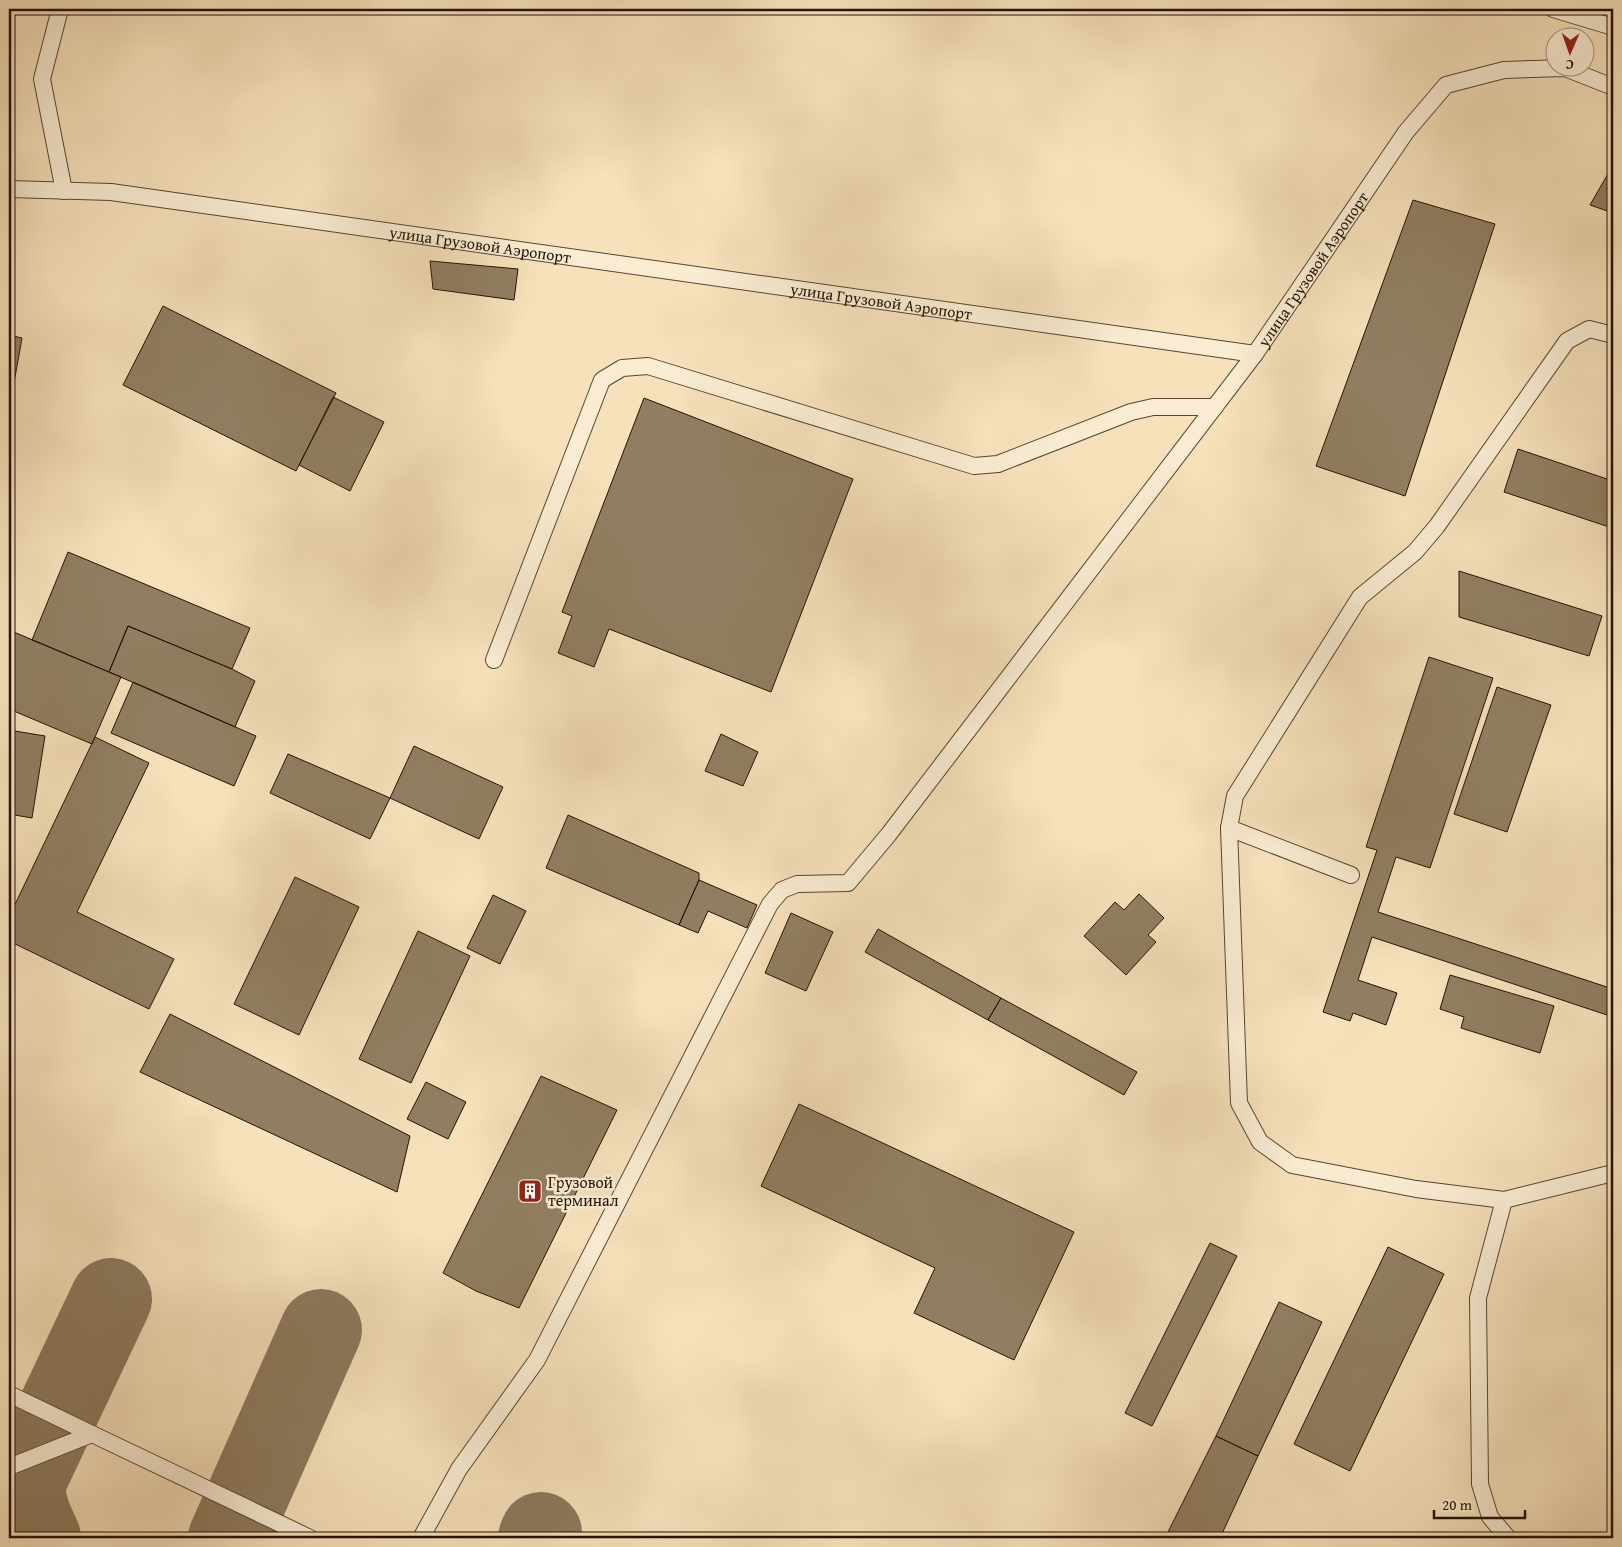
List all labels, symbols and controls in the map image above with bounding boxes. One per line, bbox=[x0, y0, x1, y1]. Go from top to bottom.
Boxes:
north arrow bbox=[1544, 28, 1594, 78]
text: С bbox=[1565, 55, 1574, 75]
street label: улица Грузовой Аэропорт bbox=[1251, 187, 1374, 352]
street label: улица Грузовой Аэропорт bbox=[387, 219, 573, 269]
street label: улица Грузовой Аэропорт bbox=[788, 276, 974, 326]
place label: Грузовой терминал bbox=[548, 1170, 619, 1212]
building icon: Грузовой терминал bbox=[517, 1178, 543, 1204]
scale bar bbox=[1434, 1487, 1526, 1519]
text: 20 m bbox=[1442, 1494, 1473, 1515]

